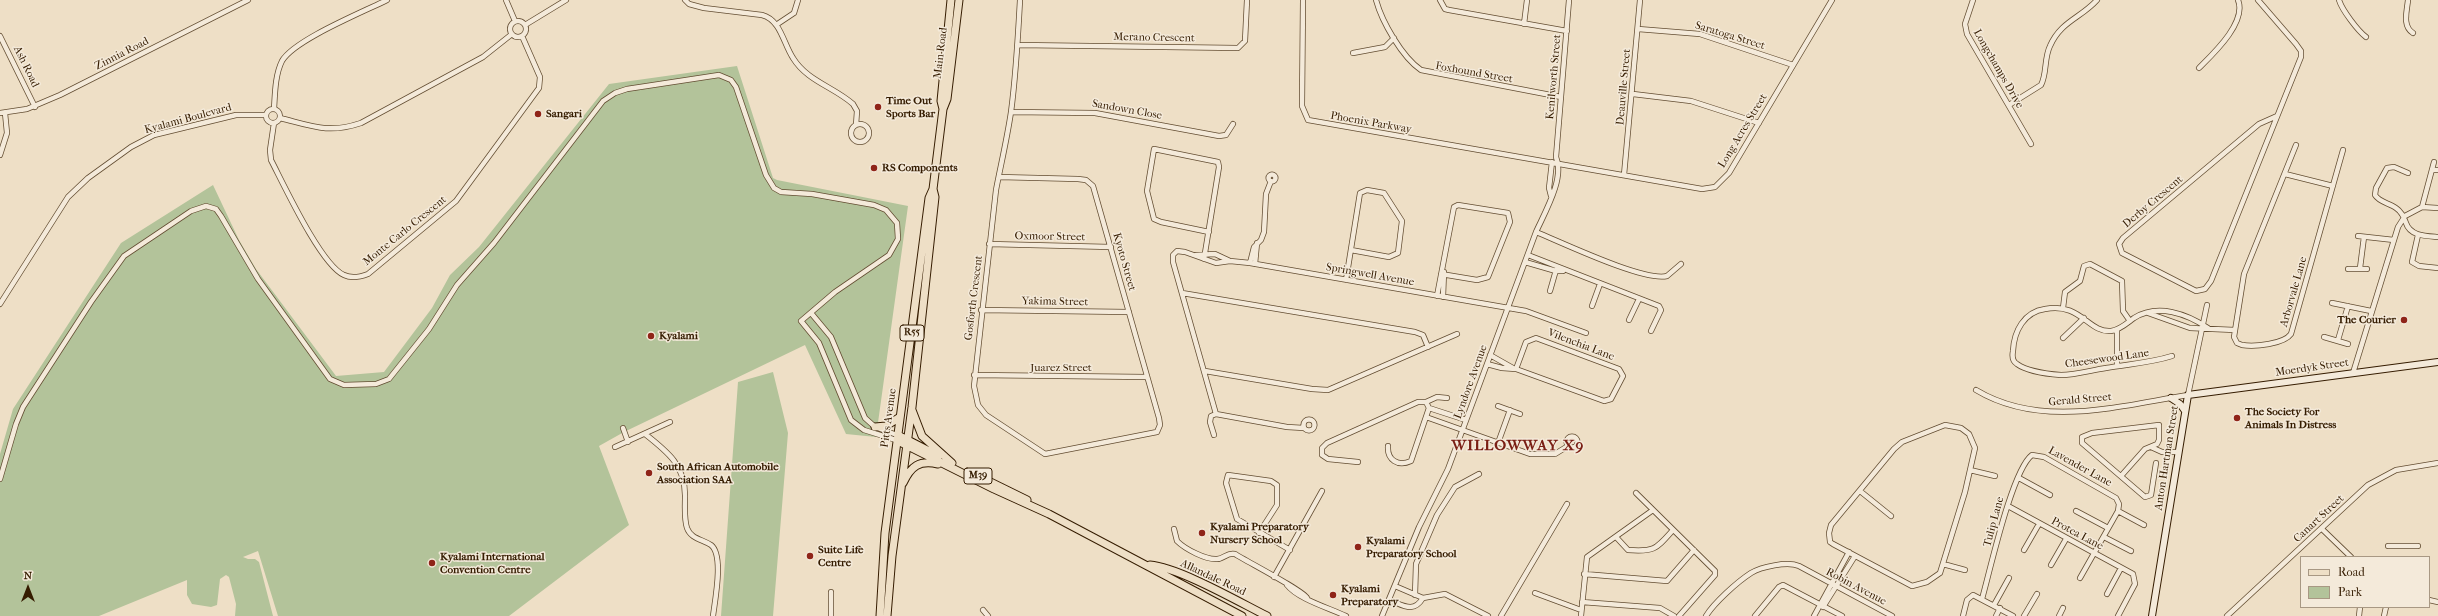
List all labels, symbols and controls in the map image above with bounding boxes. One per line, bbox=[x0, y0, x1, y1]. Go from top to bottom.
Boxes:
street label: Saratoga Street bbox=[1693, 19, 1767, 53]
street label: Main Road bbox=[931, 27, 951, 79]
street label: Longchamps Drive bbox=[1970, 27, 2026, 111]
street label: Merano Crescent bbox=[1113, 31, 1195, 45]
street label: Kenilworth Street bbox=[1544, 34, 1564, 120]
street label: Zinnia Road bbox=[93, 35, 151, 73]
street label: Ash Road bbox=[10, 44, 42, 90]
street label: Deauville Street bbox=[1614, 48, 1634, 126]
street label: Foxhound Street bbox=[1434, 60, 1514, 86]
street label: Long Acres Street bbox=[1716, 91, 1770, 171]
place label: Time Out Sports Bar bbox=[886, 94, 935, 120]
street label: Sandown Close bbox=[1091, 97, 1163, 123]
street label: Kyalami Boulevard bbox=[143, 101, 233, 137]
marker: Time Out Sports Bar bbox=[873, 102, 883, 112]
place label: Sangari bbox=[546, 107, 582, 121]
marker: Sangari bbox=[533, 109, 543, 119]
street label: Phoenix Parkway bbox=[1329, 109, 1413, 137]
place label: RS Components bbox=[882, 161, 958, 175]
marker: RS Components bbox=[869, 163, 879, 173]
street label: Derby Crescent bbox=[2120, 173, 2186, 231]
street label: Monte Carlo Crescent bbox=[361, 193, 449, 269]
street label: Oxmoor Street bbox=[1015, 230, 1085, 244]
street label: Kyoto Street bbox=[1109, 231, 1139, 293]
street label: Gosforth Crescent bbox=[962, 255, 986, 341]
street label: Arborvale Lane bbox=[2278, 255, 2310, 329]
street label: Springwell Avenue bbox=[1325, 261, 1415, 289]
street label: Yakima Street bbox=[1022, 295, 1088, 309]
place label: The Courier bbox=[2337, 313, 2396, 327]
marker: The Courier bbox=[2399, 315, 2409, 325]
road number: R55 bbox=[900, 325, 924, 341]
street label: Vilenchia Lane bbox=[1546, 326, 1616, 364]
place label: Kyalami bbox=[659, 329, 698, 343]
marker: Kyalami bbox=[646, 331, 656, 341]
street label: Lyndore Avenue bbox=[1451, 343, 1491, 421]
street label: Cheesewood Lane bbox=[2064, 347, 2150, 371]
street label: Moerdyk Street bbox=[2274, 356, 2350, 380]
street label: Juarez Street bbox=[1030, 361, 1092, 375]
street label: Pitts Avenue bbox=[878, 388, 900, 448]
street label: Gerald Street bbox=[2048, 391, 2112, 409]
street label: Anton Hartman Street bbox=[2152, 405, 2182, 511]
place label: The Society For Animals In Distress bbox=[2245, 405, 2336, 431]
marker: The Society For Animals In Distress bbox=[2232, 413, 2242, 423]
district label: WILLOWWAY X9 bbox=[1452, 437, 1584, 455]
street label: Lavender Lane bbox=[2046, 444, 2114, 490]
place label: South African Automobile Association SAA bbox=[657, 460, 779, 486]
marker: South African Automobile Association SAA bbox=[644, 468, 654, 478]
road number: M39 bbox=[964, 468, 992, 484]
street label: Canart Street bbox=[2291, 492, 2347, 546]
street label: Tulip Lane bbox=[1981, 495, 2007, 549]
street label: Protea Lane bbox=[2049, 515, 2105, 553]
place label: Kyalami Preparatory Nursery School bbox=[1210, 520, 1309, 546]
marker: Kyalami Preparatory Nursery School bbox=[1197, 528, 1207, 538]
place label: Kyalami Preparatory School bbox=[1366, 534, 1457, 560]
marker: Kyalami Preparatory School bbox=[1353, 542, 1363, 552]
place label: Suite Life Centre bbox=[818, 543, 864, 569]
place label: Kyalami International Convention Centre bbox=[440, 550, 545, 576]
marker: Suite Life Centre bbox=[805, 551, 815, 561]
legend bbox=[2300, 556, 2430, 608]
street label: Allandale Road bbox=[1178, 557, 1248, 599]
marker: Kyalami International Convention Centre bbox=[427, 558, 437, 568]
text: Road bbox=[2338, 565, 2365, 579]
street label: Robin Avenue bbox=[1824, 566, 1888, 608]
north arrow bbox=[8, 568, 48, 608]
text: N bbox=[24, 569, 32, 582]
place label: Kyalami Preparatory bbox=[1341, 582, 1398, 608]
text: Park bbox=[2338, 585, 2362, 599]
marker: Kyalami Preparatory bbox=[1328, 590, 1338, 600]

